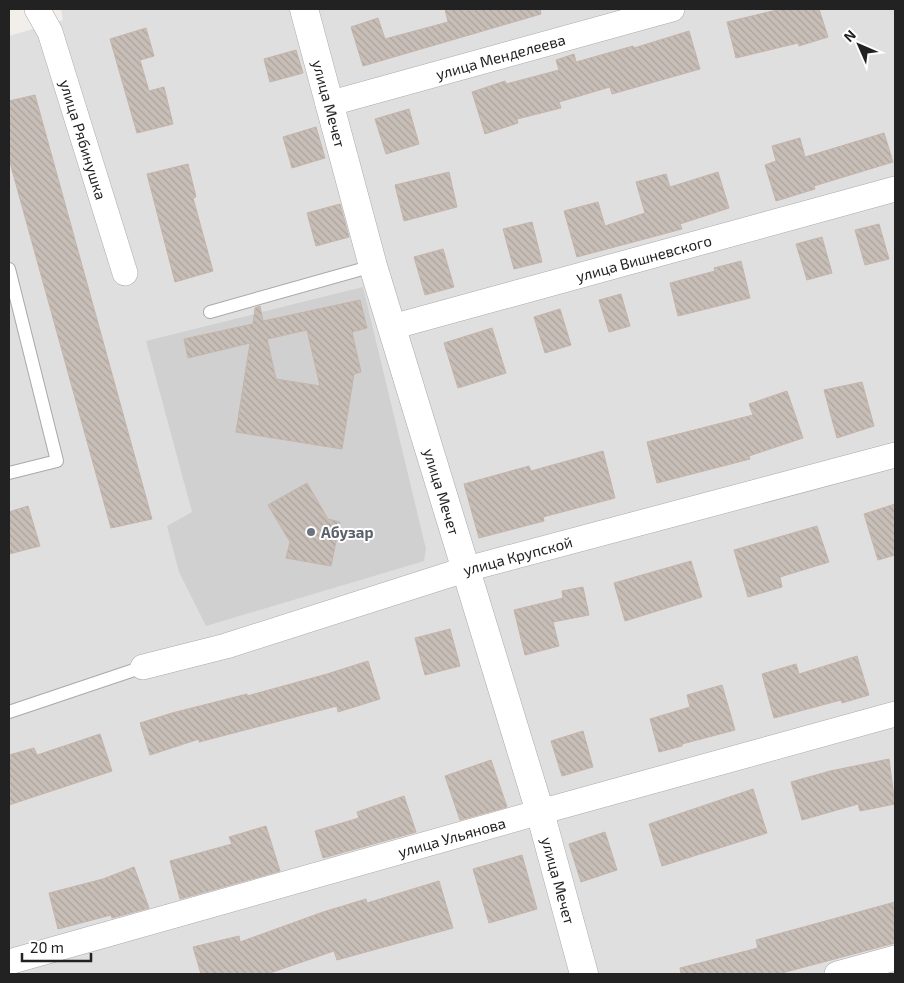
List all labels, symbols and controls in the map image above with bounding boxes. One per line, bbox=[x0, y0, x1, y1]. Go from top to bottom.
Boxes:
north arrow bbox=[834, 20, 884, 70]
text: N bbox=[840, 26, 859, 45]
street label: улица Менделеева bbox=[434, 30, 567, 84]
street label: улица Мечет bbox=[308, 58, 350, 149]
street label: улица Рябинушка bbox=[55, 77, 111, 202]
street label: улица Вишневского bbox=[574, 231, 714, 286]
street label: улица Мечет bbox=[419, 446, 464, 537]
place label: Абузар bbox=[321, 523, 373, 541]
marker: Абузар bbox=[305, 526, 317, 538]
street label: улица Крупской bbox=[461, 532, 574, 580]
street label: улица Ульянова bbox=[396, 813, 507, 862]
street label: улица Мечет bbox=[537, 835, 579, 926]
scale bar bbox=[22, 930, 91, 962]
text: 20 m bbox=[30, 938, 64, 956]

